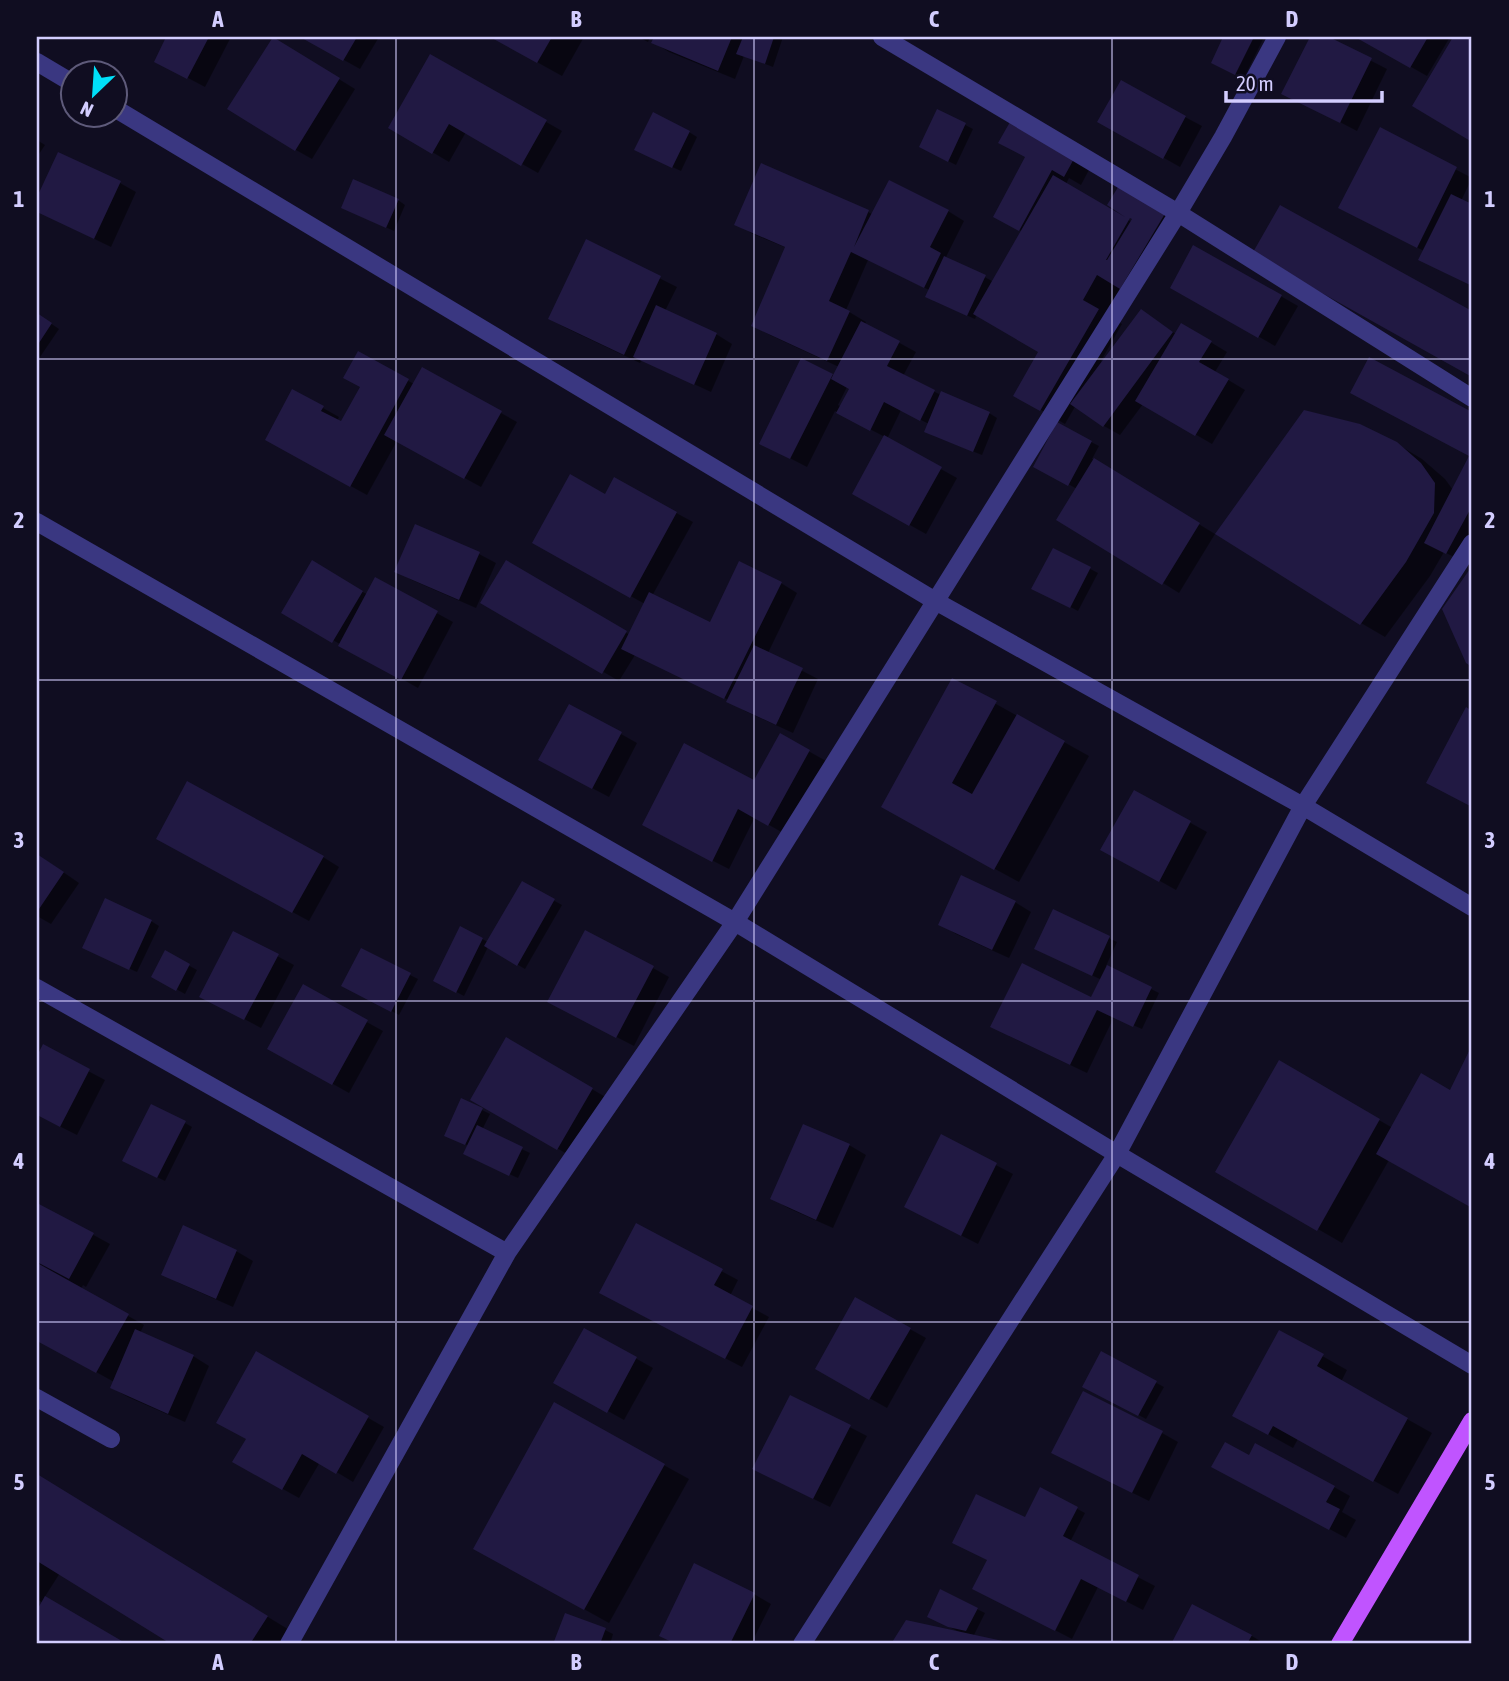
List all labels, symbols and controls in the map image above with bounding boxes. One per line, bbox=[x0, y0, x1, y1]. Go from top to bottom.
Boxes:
text: A bbox=[211, 6, 224, 32]
text: B bbox=[571, 6, 582, 32]
text: C bbox=[929, 6, 940, 32]
text: D bbox=[1286, 6, 1299, 32]
north arrow bbox=[60, 60, 130, 130]
scale bar bbox=[1226, 60, 1381, 104]
text: 20 m bbox=[1236, 71, 1274, 95]
text: N bbox=[77, 97, 97, 122]
text: 1 bbox=[14, 186, 25, 212]
text: 1 bbox=[1485, 186, 1496, 212]
text: 2 bbox=[14, 507, 24, 533]
text: 2 bbox=[1485, 507, 1495, 533]
text: 3 bbox=[14, 827, 24, 853]
text: 3 bbox=[1485, 827, 1495, 853]
text: 4 bbox=[13, 1148, 25, 1174]
text: 4 bbox=[1484, 1148, 1496, 1174]
text: 5 bbox=[14, 1469, 25, 1495]
text: 5 bbox=[1485, 1469, 1496, 1495]
text: A bbox=[211, 1649, 224, 1675]
text: B bbox=[571, 1649, 582, 1675]
text: C bbox=[929, 1649, 940, 1675]
text: D bbox=[1286, 1649, 1299, 1675]

